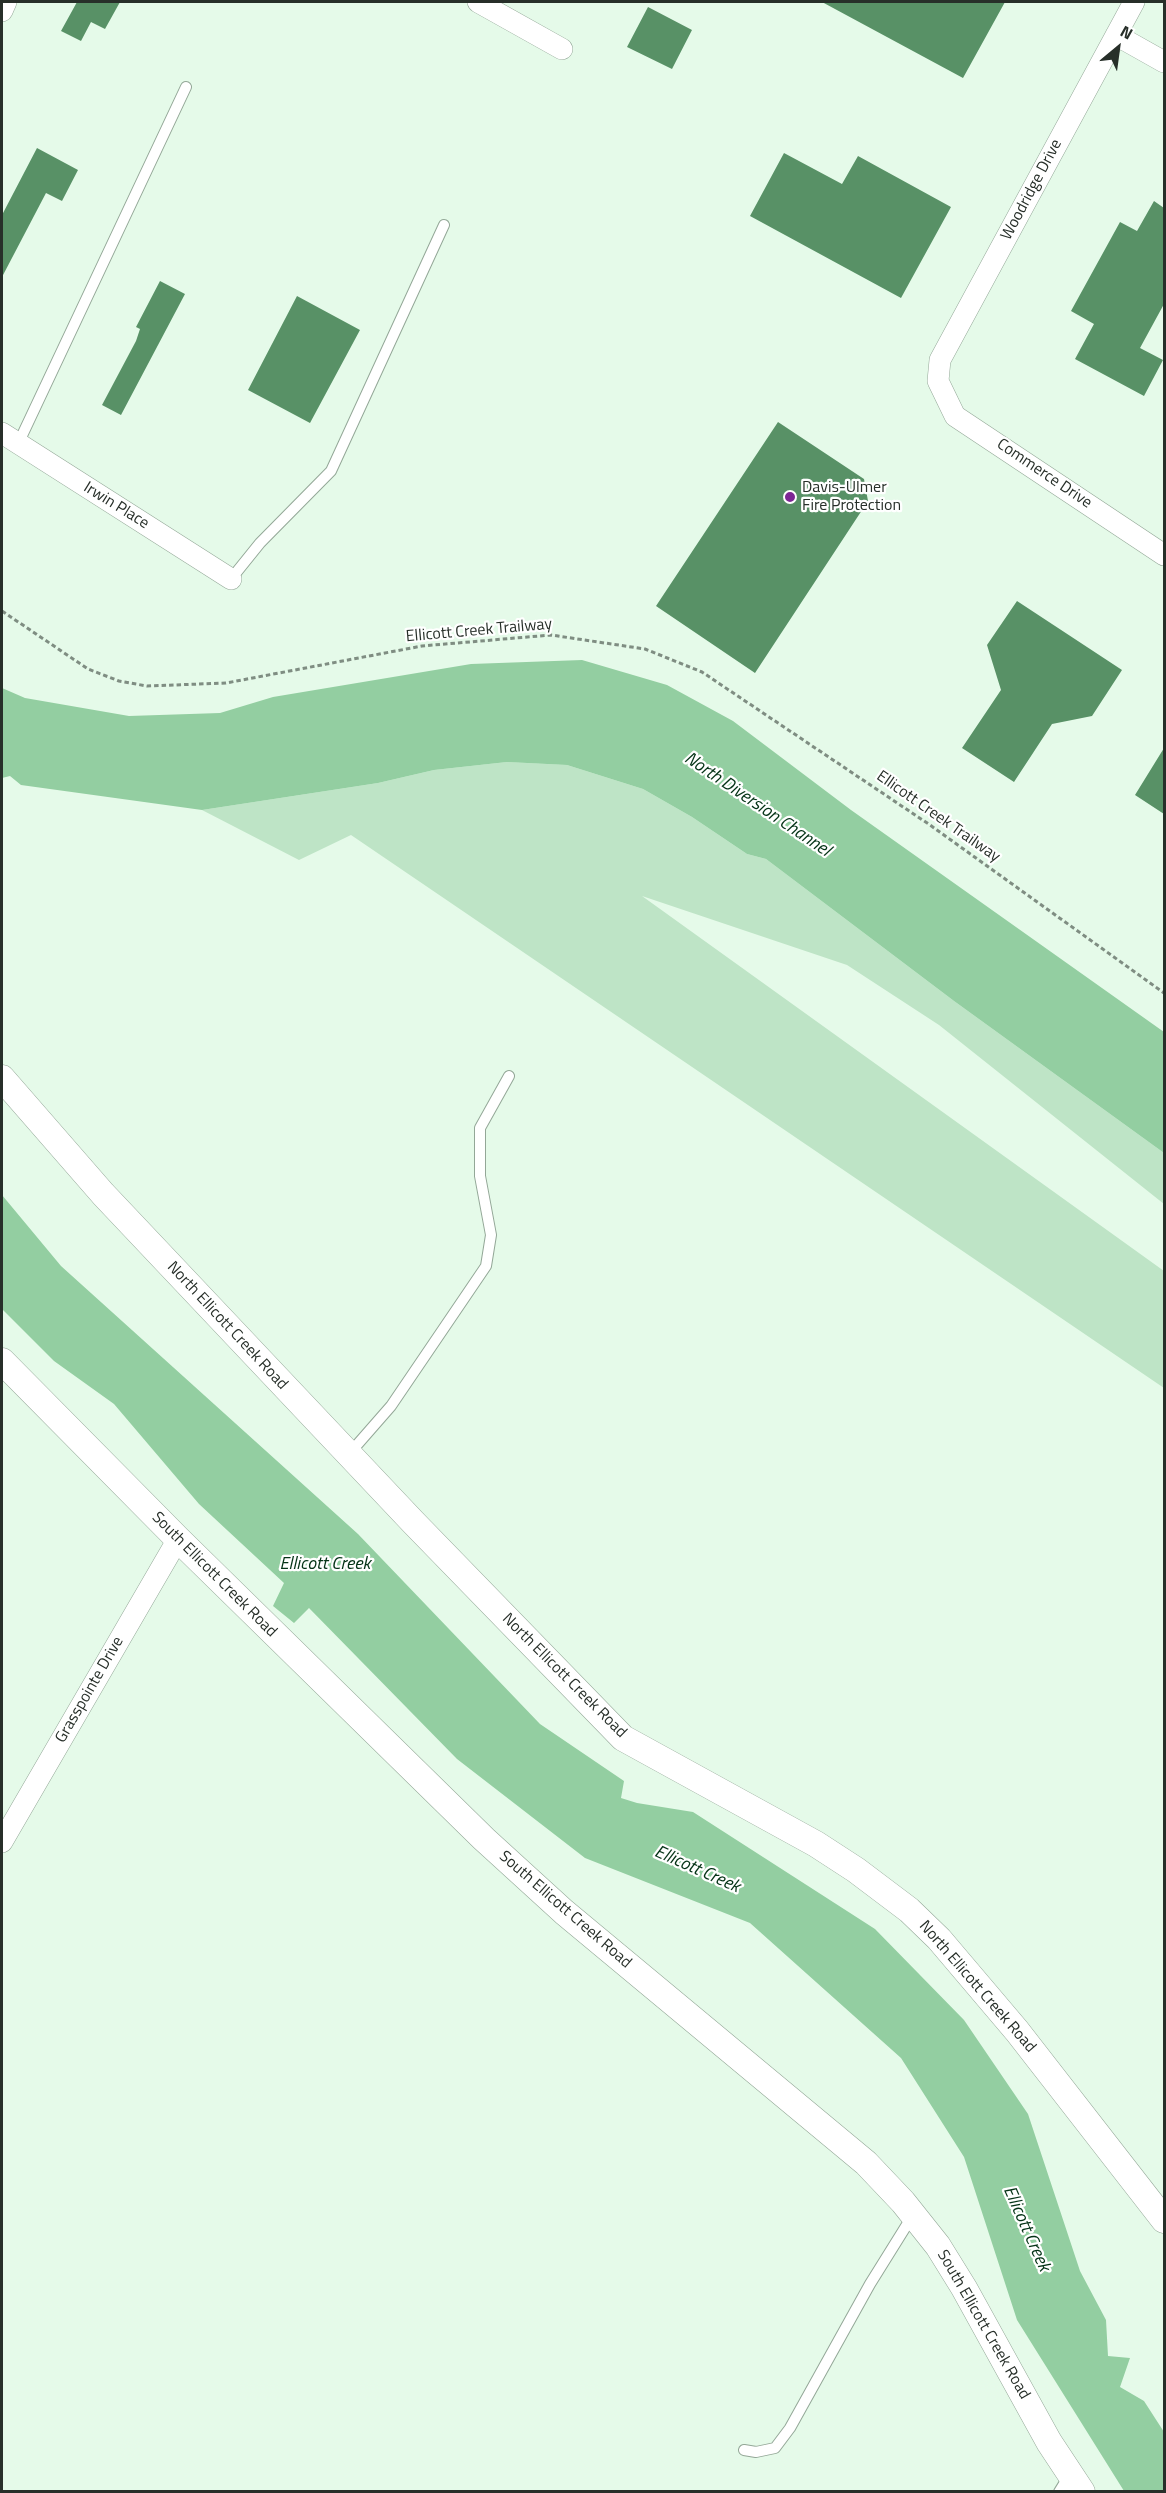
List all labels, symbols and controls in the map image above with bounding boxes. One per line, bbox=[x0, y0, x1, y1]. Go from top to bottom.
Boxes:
north arrow bbox=[1088, 18, 1148, 78]
text: N bbox=[1116, 19, 1137, 45]
street label: Woodridge Drive bbox=[997, 136, 1067, 244]
street label: Commerce Drive bbox=[993, 435, 1095, 513]
street label: Irwin Place bbox=[80, 478, 152, 534]
place label: Davis-Ulmer Fire Protection bbox=[802, 478, 901, 516]
marker: Davis-Ulmer Fire Protection bbox=[783, 490, 797, 504]
street label: Ellicott Creek Trailway bbox=[405, 615, 553, 647]
water label: North Diversion Channel bbox=[680, 748, 834, 862]
street label: Ellicott Creek Trailway bbox=[872, 767, 1004, 867]
street label: North Ellicott Creek Road bbox=[163, 1258, 291, 1394]
street label: South Ellicott Creek Road bbox=[147, 1508, 281, 1642]
water label: Ellicott Creek bbox=[279, 1554, 371, 1576]
street label: North Ellicott Creek Road bbox=[498, 1610, 630, 1742]
street label: Grasspointe Drive bbox=[52, 1633, 128, 1747]
water label: Ellicott Creek bbox=[651, 1842, 743, 1898]
street label: South Ellicott Creek Road bbox=[495, 1847, 635, 1973]
street label: North Ellicott Creek Road bbox=[915, 1917, 1039, 2057]
water label: Ellicott Creek bbox=[998, 2183, 1054, 2275]
street label: South Ellicott Creek Road bbox=[932, 2247, 1034, 2403]

